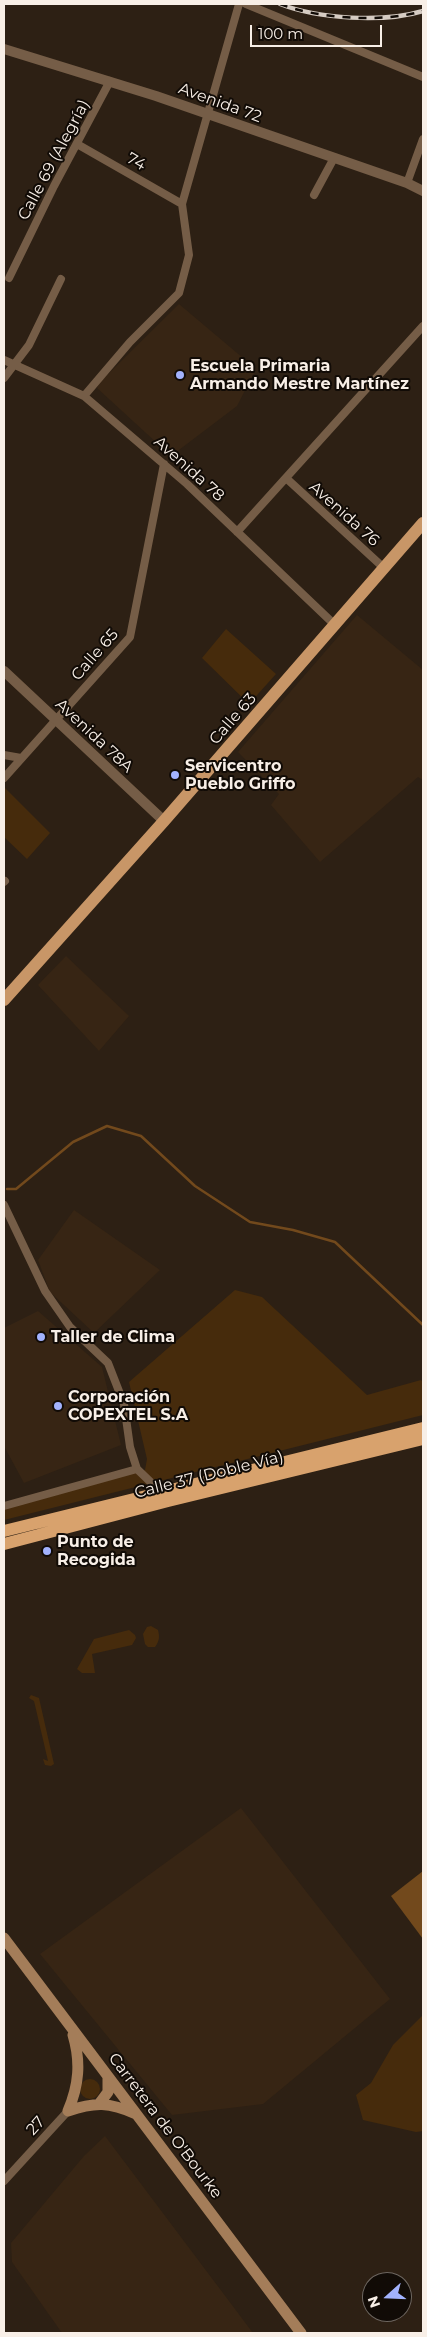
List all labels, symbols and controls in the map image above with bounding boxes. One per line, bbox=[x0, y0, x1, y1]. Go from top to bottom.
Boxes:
scale bar bbox=[252, 15, 384, 47]
text: 100 m bbox=[258, 24, 303, 43]
street label: Avenida 72 bbox=[176, 79, 264, 127]
street label: Calle 69 (Alegría) bbox=[14, 96, 94, 224]
street label: 74 bbox=[123, 149, 149, 175]
place label: Escuela Primaria Armando Mestre Martínez bbox=[190, 356, 409, 394]
marker: Escuela Primaria Armando Mestre Martínez bbox=[174, 369, 186, 381]
street label: Avenida 78 bbox=[150, 432, 228, 506]
street label: Avenida 76 bbox=[305, 478, 383, 550]
street label: Calle 65 bbox=[67, 625, 123, 685]
street label: Calle 63 bbox=[205, 689, 261, 749]
street label: Avenida 78A bbox=[51, 695, 137, 777]
place label: Servicentro Pueblo Griffo bbox=[185, 756, 296, 794]
marker: Servicentro Pueblo Griffo bbox=[169, 769, 181, 781]
place label: Taller de Clima bbox=[51, 1327, 175, 1347]
marker: Taller de Clima bbox=[35, 1331, 47, 1343]
place label: Corporación COPEXTEL S.A bbox=[68, 1387, 188, 1425]
marker: Corporación COPEXTEL S.A bbox=[52, 1400, 64, 1412]
street label: Calle 37 (Doble Vía) bbox=[132, 1447, 286, 1503]
place label: Punto de Recogida bbox=[57, 1532, 136, 1570]
marker: Punto de Recogida bbox=[41, 1545, 53, 1557]
street label: Carretera de O'Bourke bbox=[104, 2049, 226, 2203]
street label: 27 bbox=[23, 2113, 49, 2139]
north arrow bbox=[362, 2272, 412, 2322]
text: N bbox=[363, 2293, 384, 2310]

